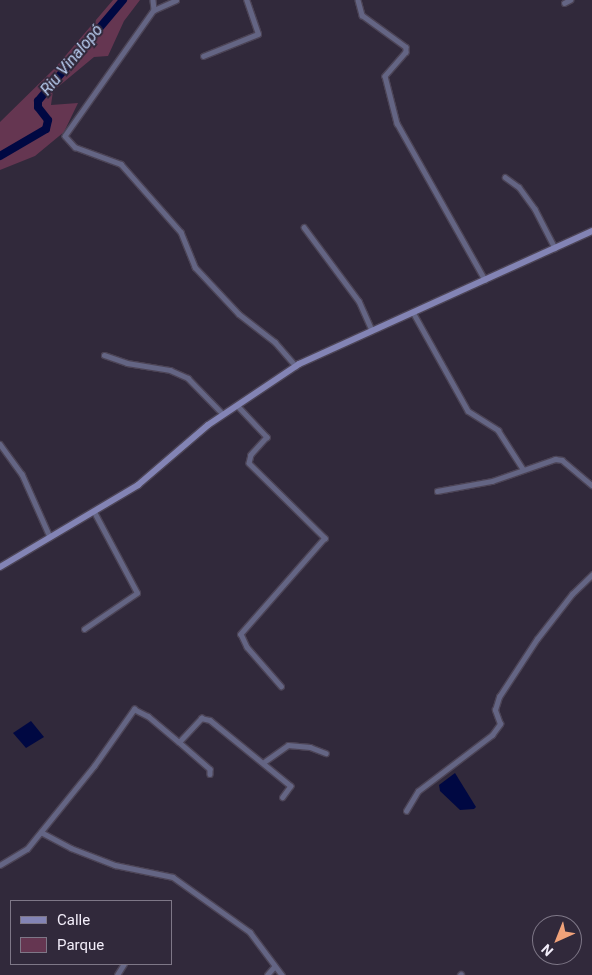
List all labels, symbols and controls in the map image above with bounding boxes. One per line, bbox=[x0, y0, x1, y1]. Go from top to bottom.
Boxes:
water label: Riu Vinalopó bbox=[37, 21, 107, 99]
legend bbox=[10, 900, 172, 965]
text: Calle bbox=[57, 911, 90, 929]
north arrow bbox=[532, 915, 582, 965]
text: Parque bbox=[57, 936, 104, 954]
text: N bbox=[538, 941, 556, 959]

